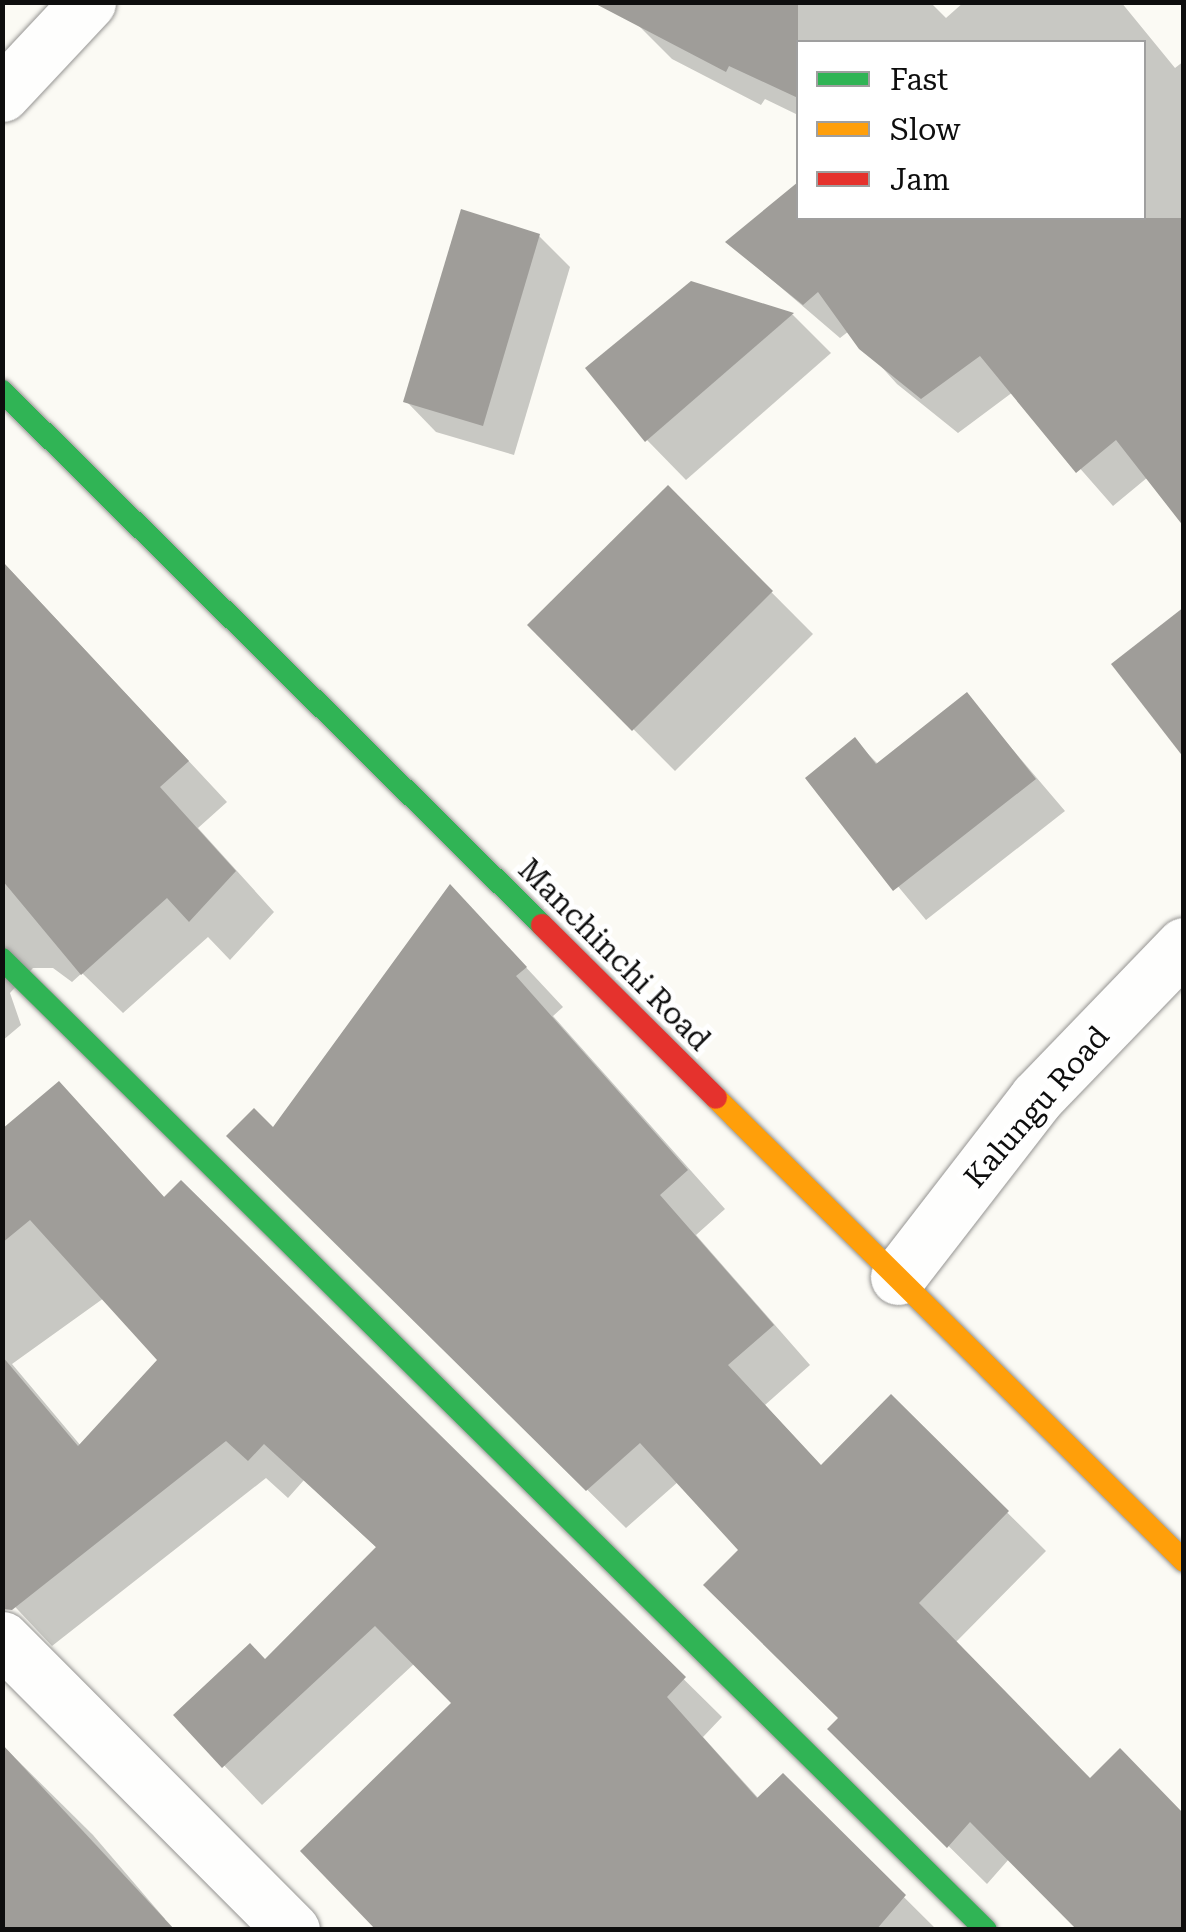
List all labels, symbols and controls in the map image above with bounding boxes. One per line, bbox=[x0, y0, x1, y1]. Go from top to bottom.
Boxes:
legend bbox=[796, 40, 1146, 220]
text: Fast bbox=[890, 62, 948, 97]
text: Slow bbox=[890, 112, 961, 147]
text: Jam bbox=[890, 162, 950, 197]
street label: Manchinchi Road bbox=[511, 852, 717, 1058]
street label: Kalungu Road bbox=[957, 1019, 1117, 1195]

